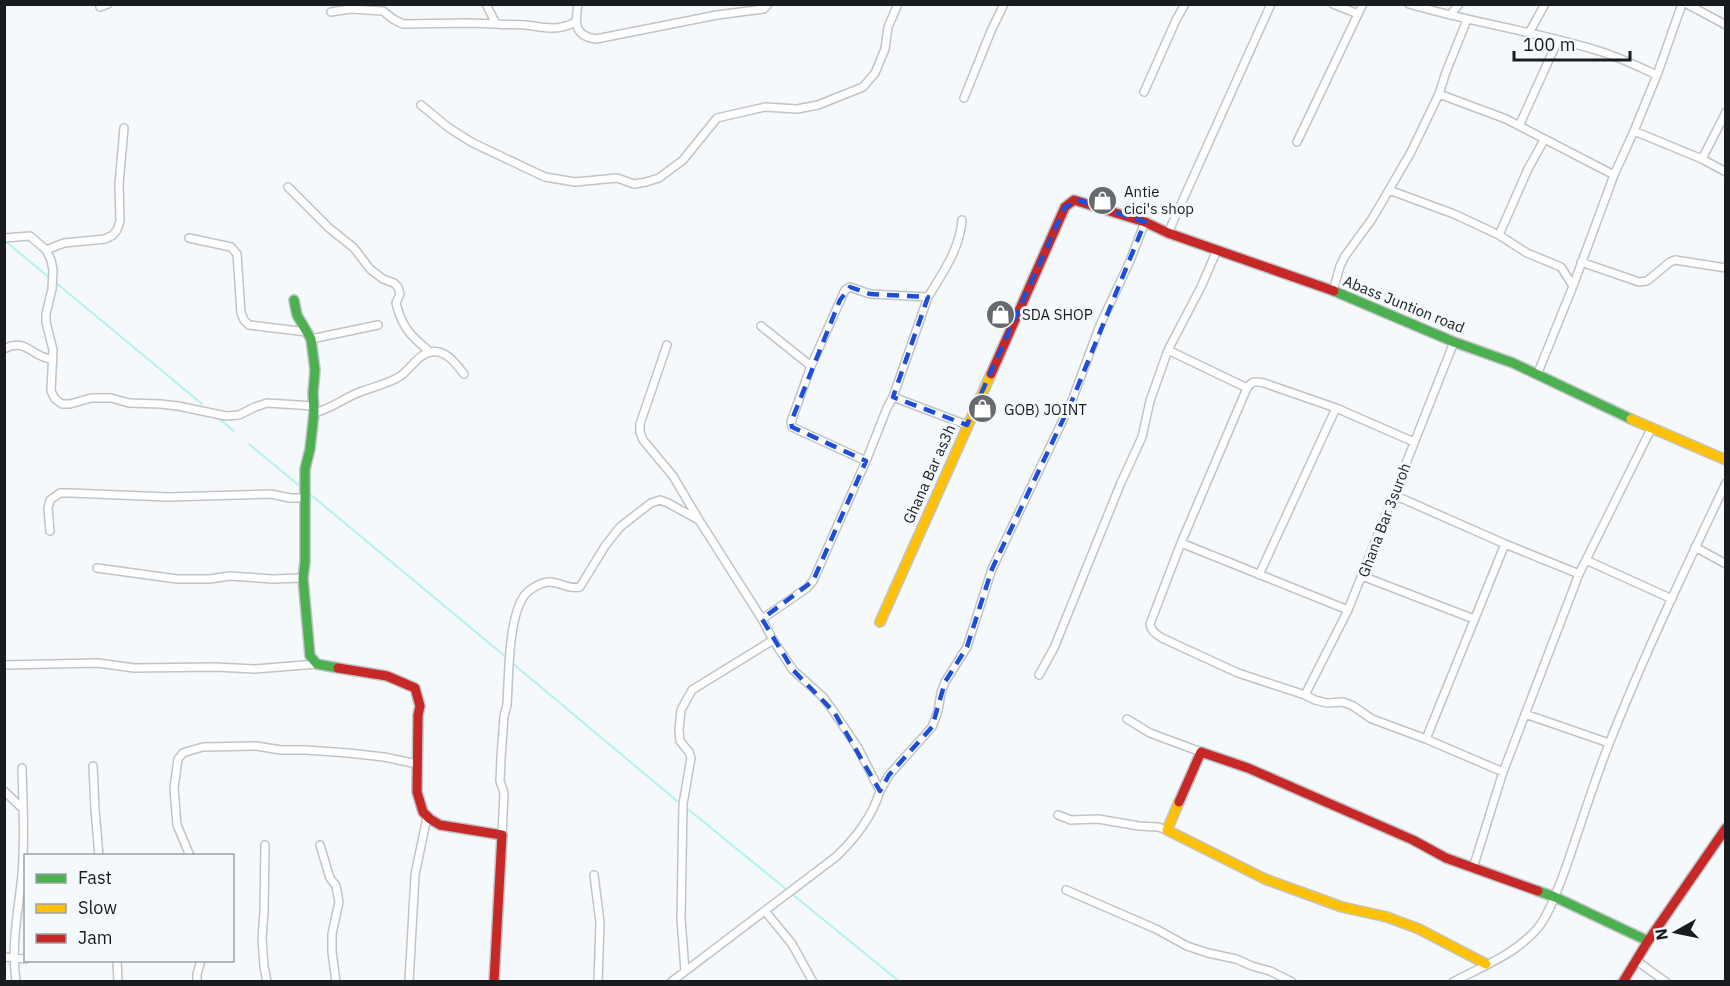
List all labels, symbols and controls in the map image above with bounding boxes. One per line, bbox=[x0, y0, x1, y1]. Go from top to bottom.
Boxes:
scale bar bbox=[1514, 24, 1630, 62]
text: 100 m bbox=[1523, 33, 1575, 56]
place label: Antie cici's shop bbox=[1124, 182, 1194, 218]
shop icon: Antie cici's shop bbox=[1087, 184, 1119, 216]
street label: Abass Juntion road bbox=[1341, 271, 1467, 337]
shop icon: SDA SHOP bbox=[985, 298, 1017, 330]
place label: SDA SHOP bbox=[1022, 305, 1093, 324]
shop icon: GOB) JOINT bbox=[967, 393, 999, 425]
place label: GOB) JOINT bbox=[1004, 400, 1087, 419]
street label: Ghana Bar as3h bbox=[899, 421, 959, 527]
street label: Ghana Bar 3suroh bbox=[1353, 460, 1415, 580]
legend bbox=[24, 854, 234, 962]
text: Fast bbox=[78, 866, 112, 889]
text: Slow bbox=[78, 896, 117, 919]
north arrow bbox=[1646, 902, 1706, 962]
text: Jam bbox=[78, 926, 113, 949]
text: N bbox=[1650, 927, 1672, 942]

